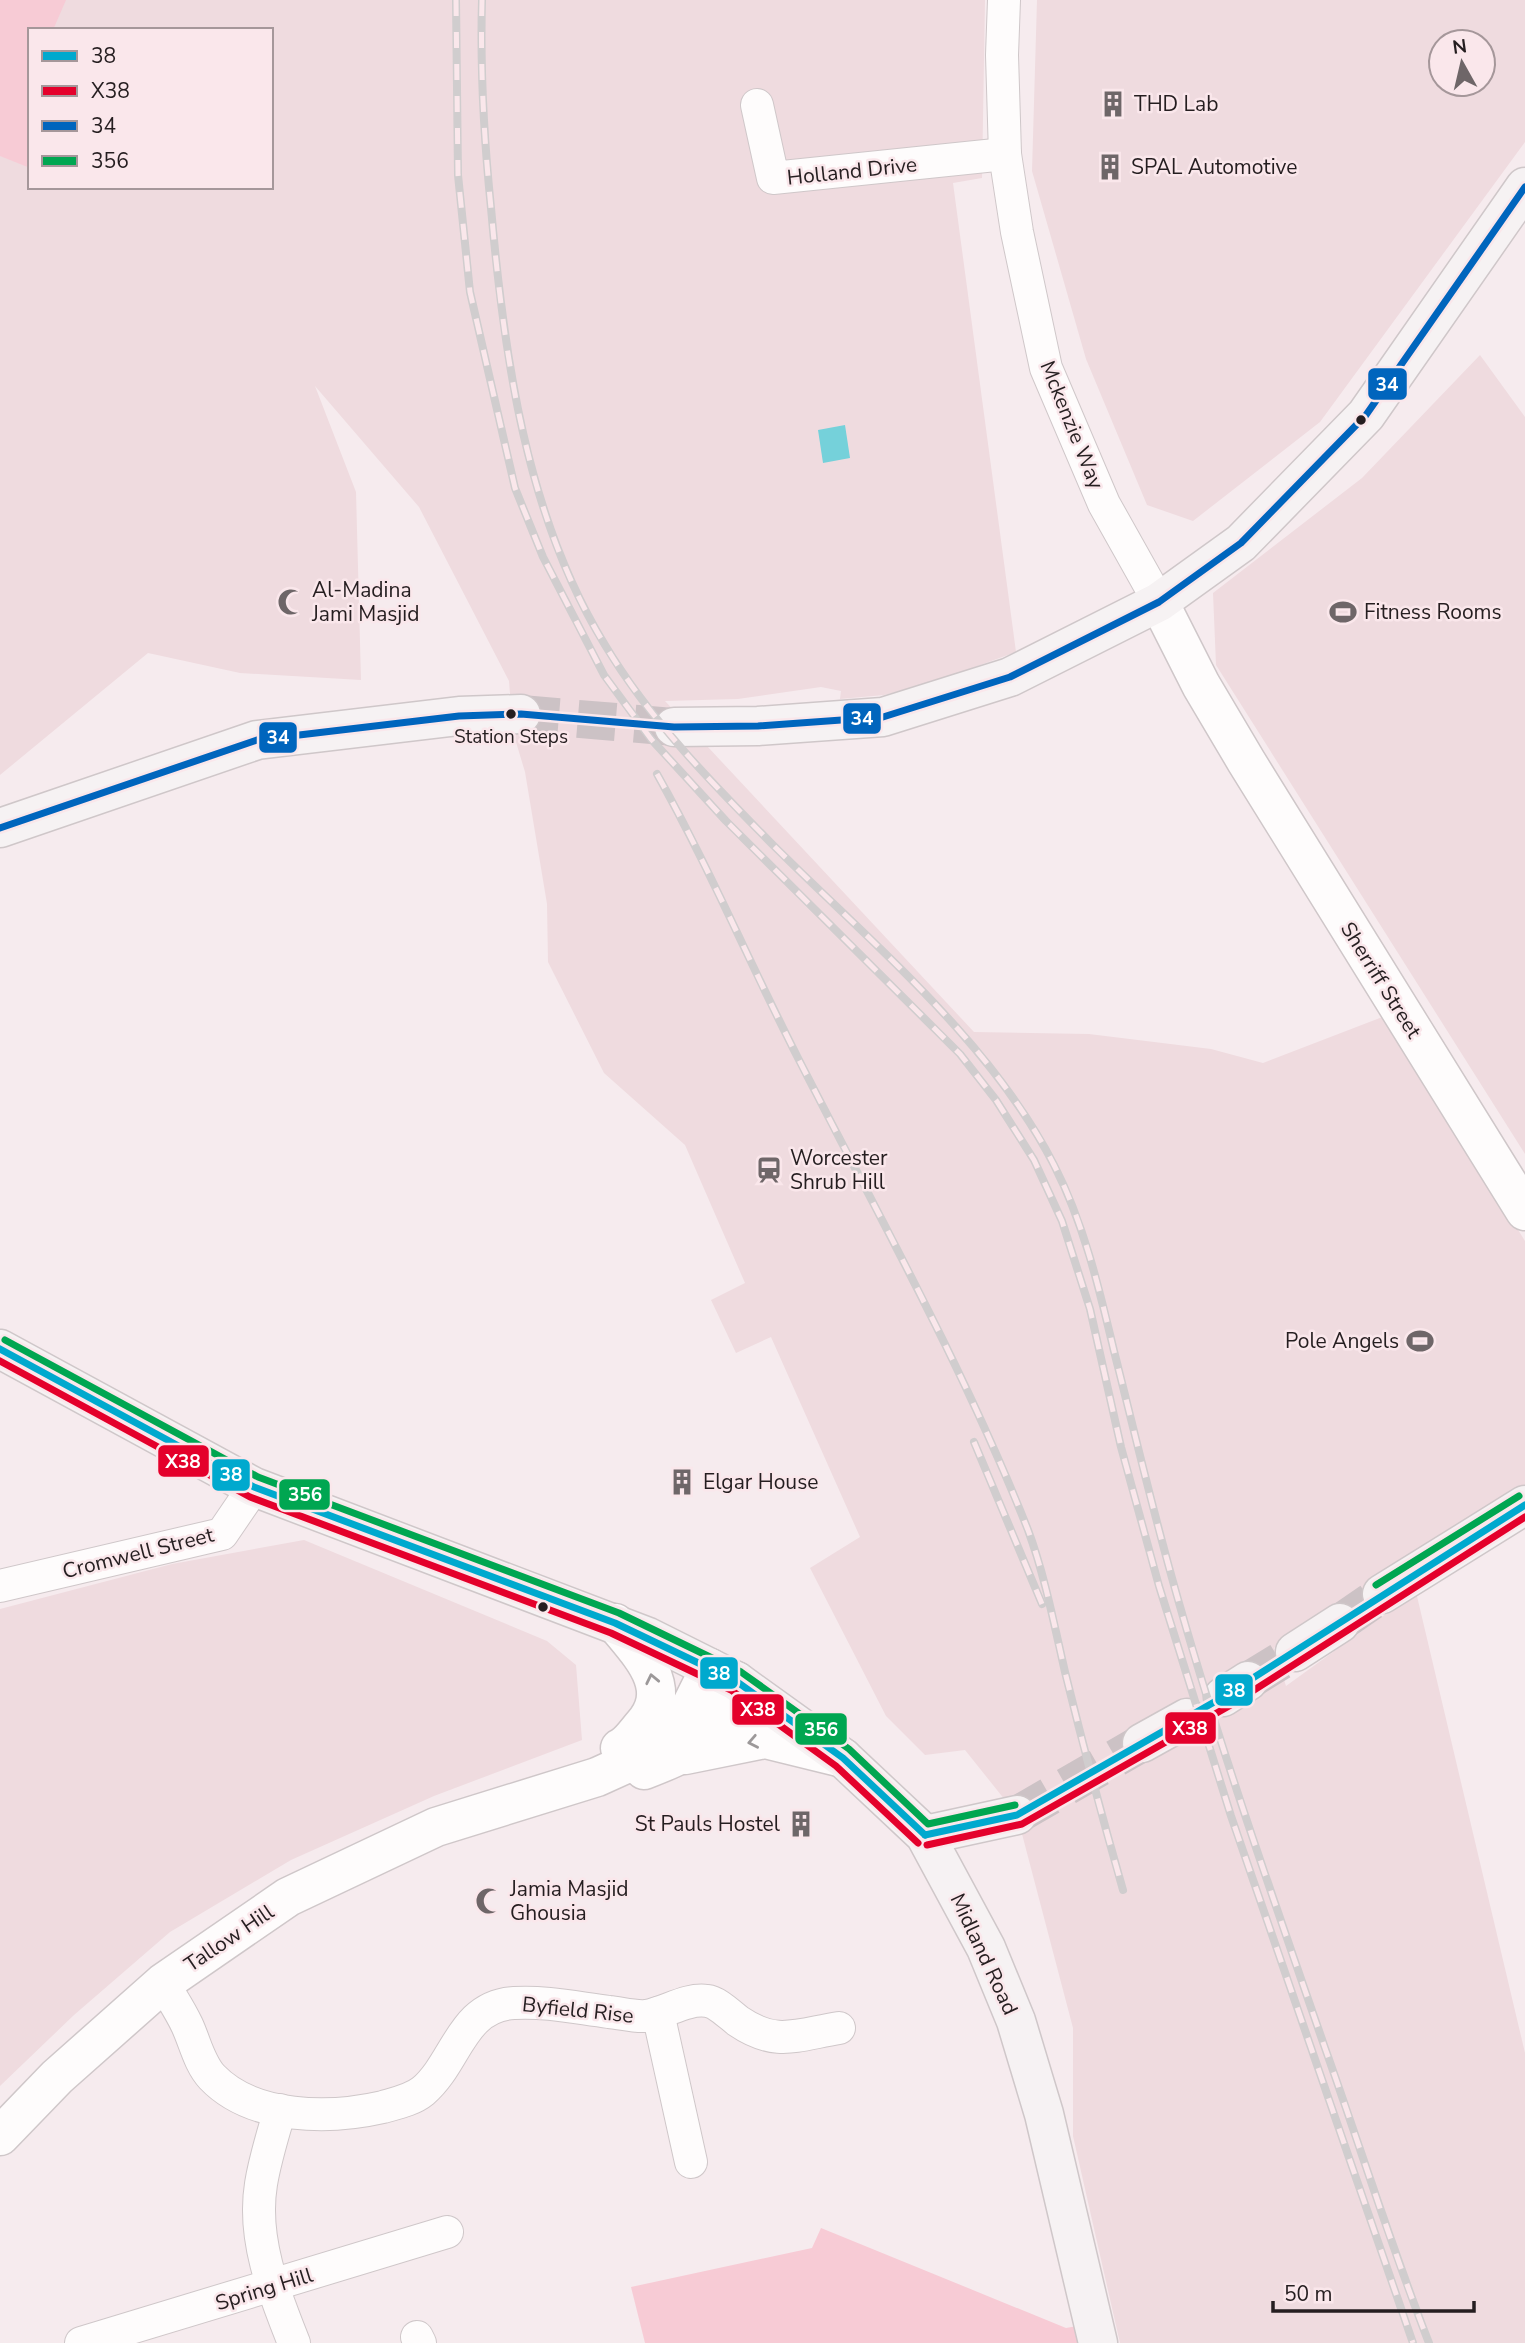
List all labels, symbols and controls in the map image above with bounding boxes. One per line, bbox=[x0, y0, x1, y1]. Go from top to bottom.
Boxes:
legend bbox=[28, 28, 273, 189]
north arrow bbox=[1427, 28, 1497, 98]
text: N bbox=[1451, 33, 1469, 61]
text: 38 bbox=[91, 42, 116, 70]
text: X38 bbox=[91, 77, 130, 105]
building icon: THD Lab bbox=[1098, 89, 1128, 119]
place label: THD Lab bbox=[1134, 90, 1218, 118]
text: 34 bbox=[91, 112, 116, 140]
text: 356 bbox=[91, 147, 129, 175]
street label: Holland Drive bbox=[786, 150, 918, 192]
building icon: SPAL Automotive bbox=[1095, 152, 1125, 182]
place label: SPAL Automotive bbox=[1131, 153, 1297, 181]
street label: Mckenzie Way bbox=[1034, 357, 1111, 493]
line badge: 34 bbox=[1367, 367, 1408, 401]
text: 34 bbox=[1376, 372, 1398, 398]
unlabelled marker bbox=[1354, 413, 1368, 427]
place label: Al-Madina Jami Masjid bbox=[311, 576, 419, 628]
mosque icon: Al-Madina Jami Masjid bbox=[276, 587, 306, 617]
sports icon: Fitness Rooms bbox=[1328, 597, 1358, 627]
place label: Fitness Rooms bbox=[1364, 598, 1502, 626]
line badge: 34 bbox=[842, 702, 882, 735]
text: 34 bbox=[851, 706, 873, 732]
marker: Station Steps bbox=[504, 707, 518, 721]
line badge: 34 bbox=[258, 721, 298, 754]
place label: Station Steps bbox=[454, 724, 568, 750]
text: 34 bbox=[267, 725, 289, 751]
street label: Sherriff Street bbox=[1334, 916, 1428, 1044]
place label: Worcester Shrub Hill bbox=[790, 1144, 888, 1196]
station icon: Worcester Shrub Hill bbox=[754, 1155, 784, 1185]
sports icon: Pole Angels bbox=[1405, 1326, 1435, 1356]
place label: Pole Angels bbox=[1285, 1327, 1399, 1355]
line badge: X38 bbox=[157, 1444, 210, 1478]
text: X38 bbox=[164, 1449, 201, 1475]
line badge: 38 bbox=[211, 1458, 251, 1492]
text: 38 bbox=[220, 1462, 242, 1488]
building icon: Elgar House bbox=[667, 1467, 697, 1497]
place label: Elgar House bbox=[703, 1468, 818, 1496]
line badge: 356 bbox=[278, 1478, 331, 1511]
text: 356 bbox=[288, 1482, 322, 1508]
street label: Cromwell Street bbox=[59, 1521, 217, 1585]
unlabelled marker bbox=[536, 1600, 550, 1614]
line badge: 38 bbox=[699, 1656, 739, 1690]
text: 38 bbox=[708, 1661, 730, 1687]
one-way arrow bbox=[646, 1673, 661, 1685]
line badge: 38 bbox=[1214, 1673, 1254, 1707]
text: 38 bbox=[1223, 1678, 1245, 1704]
line badge: X38 bbox=[731, 1693, 785, 1726]
text: X38 bbox=[739, 1697, 776, 1723]
line badge: X38 bbox=[1164, 1711, 1217, 1745]
line badge: 356 bbox=[794, 1712, 848, 1746]
text: X38 bbox=[1171, 1716, 1208, 1742]
text: 356 bbox=[804, 1717, 838, 1743]
one-way arrow bbox=[747, 1733, 759, 1748]
building icon: St Pauls Hostel bbox=[786, 1809, 816, 1839]
place label: St Pauls Hostel bbox=[635, 1810, 781, 1838]
place label: Jamia Masjid Ghousia bbox=[509, 1875, 629, 1927]
mosque icon: Jamia Masjid Ghousia bbox=[474, 1886, 504, 1916]
street label: Midland Road bbox=[944, 1889, 1024, 2019]
street label: Tallow Hill bbox=[179, 1897, 280, 1978]
street label: Byfield Rise bbox=[521, 1990, 635, 2030]
street label: Spring Hill bbox=[212, 2261, 317, 2317]
scale bar bbox=[1273, 2270, 1474, 2314]
text: 50 m bbox=[1284, 2280, 1333, 2308]

